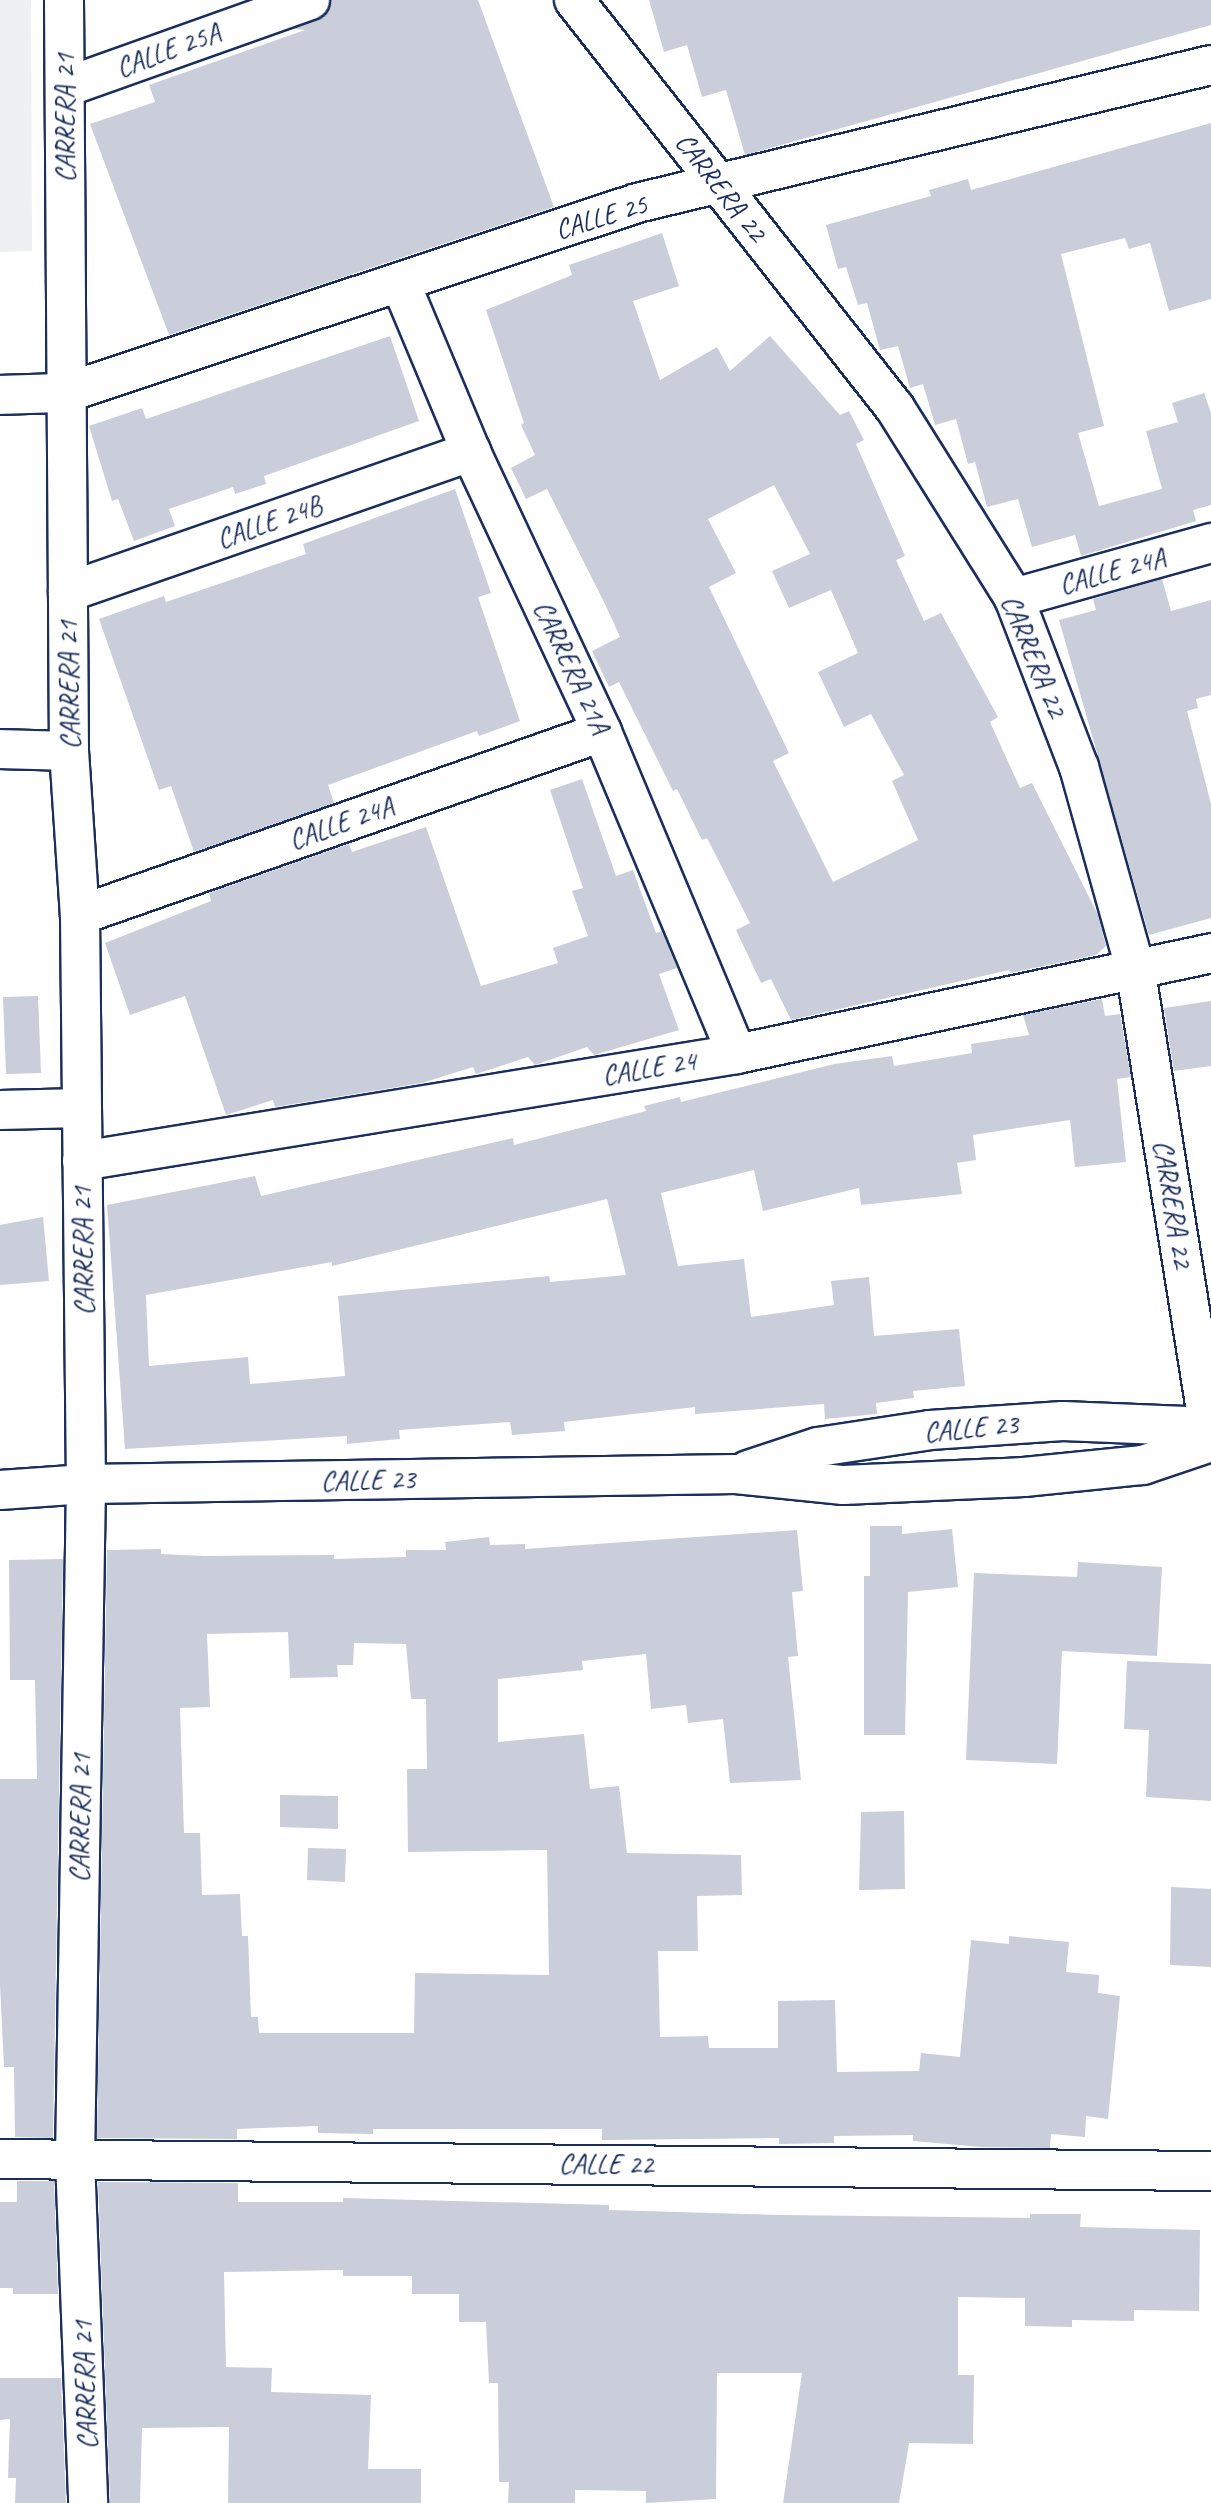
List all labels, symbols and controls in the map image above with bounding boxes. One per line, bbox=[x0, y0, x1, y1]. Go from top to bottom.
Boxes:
street label: CALLE 25A bbox=[111, 16, 225, 84]
street label: CARRERA 21 bbox=[48, 53, 82, 183]
street label: CARRERA 22 bbox=[668, 126, 774, 248]
street label: CALLE 25 bbox=[551, 187, 651, 247]
street label: CALLE 24B bbox=[212, 488, 326, 556]
street label: CALLE 24A bbox=[1055, 541, 1169, 601]
street label: CARRERA 22 bbox=[994, 590, 1074, 722]
street label: CARRERA 21A bbox=[527, 595, 617, 739]
street label: CARRERA 21 bbox=[51, 620, 87, 750]
street label: CALLE 24A bbox=[284, 789, 398, 857]
street label: CALLE 24 bbox=[600, 1044, 698, 1092]
street label: CARRERA 22 bbox=[1146, 1138, 1200, 1270]
street label: CARRERA 21 bbox=[65, 1186, 101, 1316]
street label: CALLE 23 bbox=[922, 1407, 1020, 1449]
street label: CALLE 23 bbox=[320, 1462, 416, 1498]
street label: CARRERA 21 bbox=[62, 1753, 98, 1883]
street label: CALLE 22 bbox=[558, 2146, 654, 2182]
street label: CARRERA 21 bbox=[66, 2320, 104, 2450]

